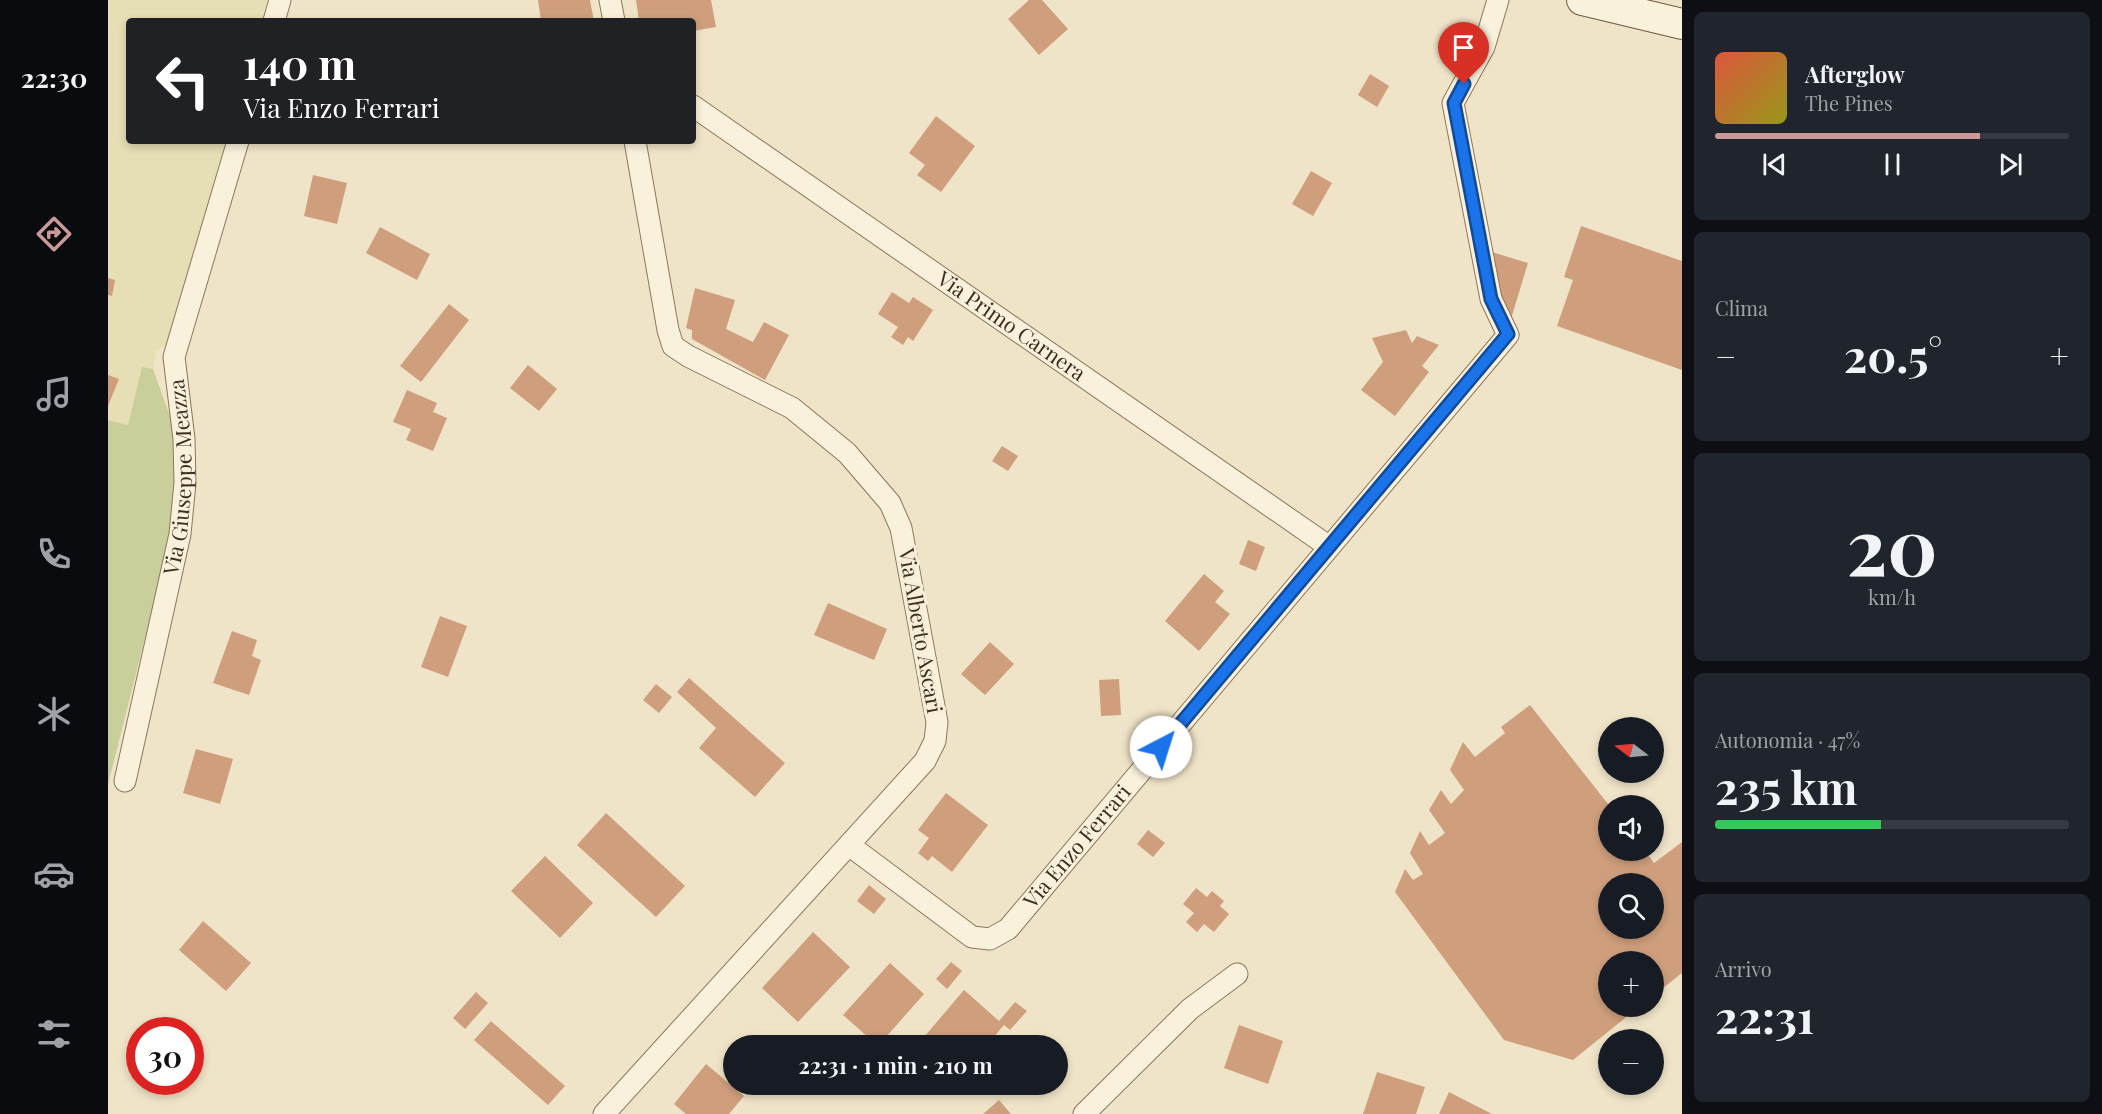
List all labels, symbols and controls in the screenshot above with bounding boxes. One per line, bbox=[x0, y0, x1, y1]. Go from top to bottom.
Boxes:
pin bbox=[1438, 22, 1489, 84]
icon: arrive bbox=[1447, 31, 1480, 64]
text: 140 m bbox=[243, 35, 356, 91]
icon: left bbox=[144, 42, 222, 120]
text: 22:30 bbox=[21, 59, 87, 95]
text: Afterglow bbox=[1805, 59, 1905, 89]
text: Via Enzo Ferrari bbox=[243, 89, 440, 125]
text: The Pines bbox=[1805, 89, 1893, 116]
icon: previous bbox=[1758, 148, 1791, 181]
icon: pause bbox=[1876, 148, 1909, 181]
icon: next bbox=[1994, 148, 2027, 181]
icon: directions bbox=[33, 213, 75, 255]
street label: Via Primo Carnera bbox=[932, 263, 1092, 386]
text: Clima bbox=[1715, 294, 1768, 321]
text: 20.5° bbox=[1844, 324, 1942, 384]
text: − bbox=[1715, 333, 1736, 377]
text: + bbox=[2050, 333, 2069, 377]
icon: music bbox=[33, 373, 75, 415]
street label: Via Giuseppe Meazza bbox=[155, 377, 197, 578]
text: 20 bbox=[1846, 492, 1938, 596]
icon: phone bbox=[33, 533, 75, 575]
street label: Via Alberto Ascari bbox=[894, 545, 950, 715]
text: km/h bbox=[1868, 583, 1916, 610]
icon: climate bbox=[33, 693, 75, 735]
position arrow bbox=[1129, 715, 1193, 779]
north arrow bbox=[1598, 717, 1664, 783]
map controls bbox=[1598, 717, 1664, 1095]
text: Autonomia · 47% bbox=[1715, 726, 1860, 753]
text: 235 km bbox=[1715, 756, 1857, 816]
street label: Via Enzo Ferrari bbox=[1015, 778, 1136, 914]
button: sound bbox=[1598, 795, 1664, 861]
icon: car bbox=[33, 853, 75, 895]
button: search bbox=[1598, 873, 1664, 939]
button: + bbox=[1598, 951, 1664, 1017]
text: Arrivo bbox=[1715, 955, 1772, 982]
text: 22:31 bbox=[1715, 985, 1814, 1045]
icon: filters bbox=[33, 1013, 75, 1055]
speed limit sign: 30 bbox=[126, 1017, 204, 1095]
button: − bbox=[1598, 1029, 1664, 1095]
text: 22:31 · 1 min · 210 m bbox=[798, 1050, 993, 1080]

